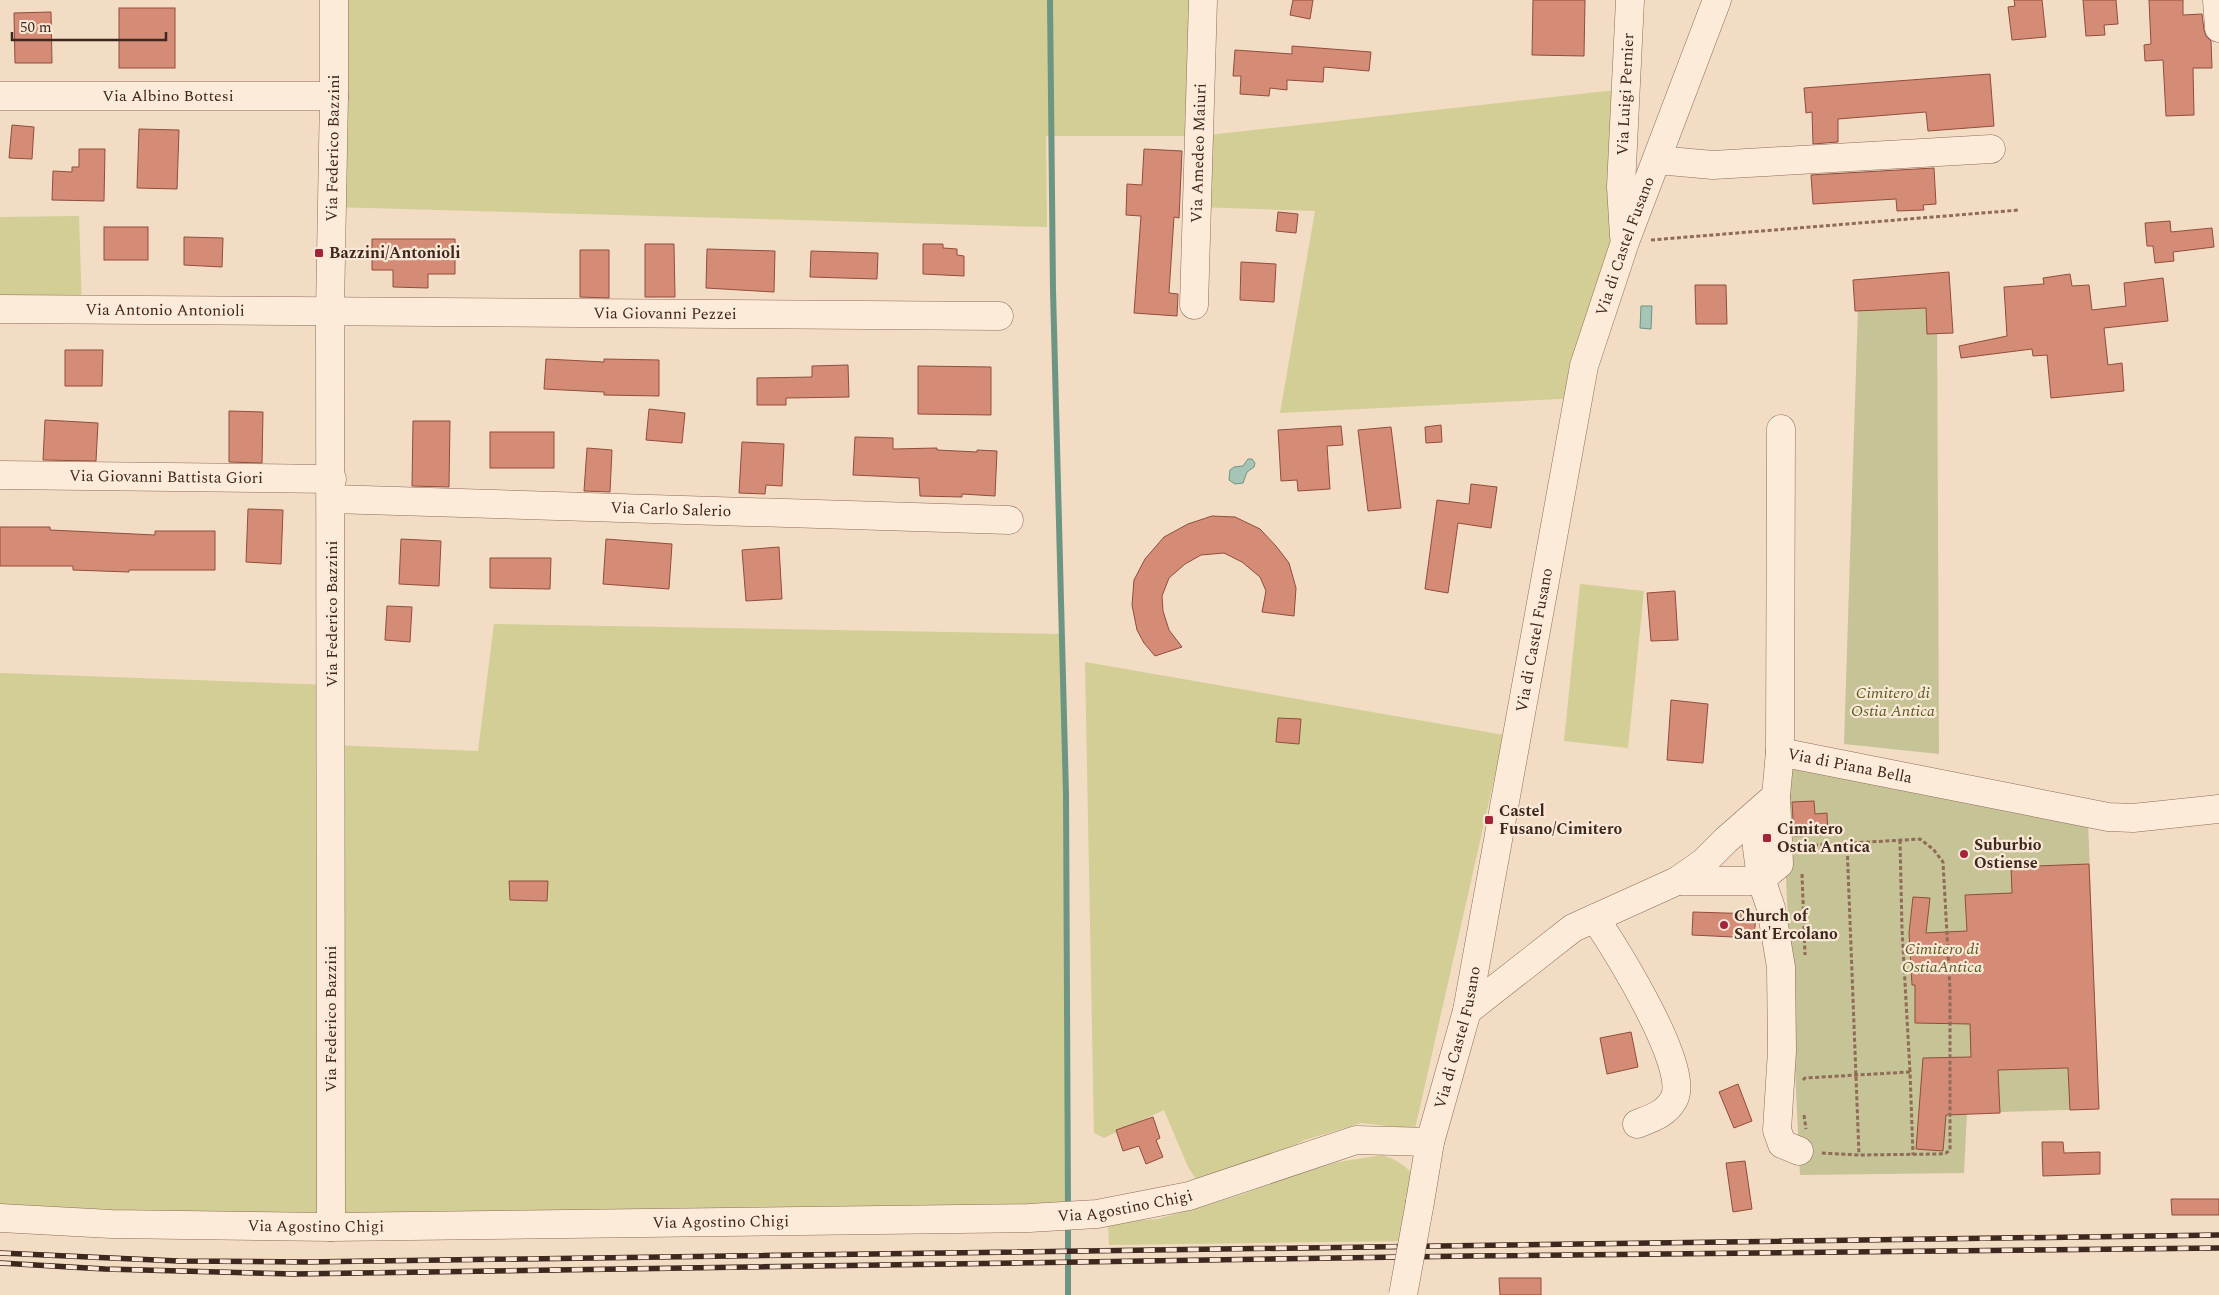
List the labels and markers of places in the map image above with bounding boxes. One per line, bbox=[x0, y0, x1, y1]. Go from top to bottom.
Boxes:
place label: Bazzini/Antonioli bbox=[329, 241, 461, 265]
marker: Bazzini/Antonioli bbox=[313, 247, 325, 259]
place label: Castel Fusano/Cimitero bbox=[1499, 799, 1623, 841]
marker: Castel Fusano/Cimitero bbox=[1483, 814, 1495, 826]
place label: Cimitero Ostia Antica bbox=[1777, 817, 1871, 859]
marker: Cimitero Ostia Antica bbox=[1761, 832, 1773, 844]
place label: Suburbio Ostiense bbox=[1974, 833, 2042, 875]
marker: Suburbio Ostiense bbox=[1958, 848, 1970, 860]
place label: Church of Sant'Ercolano bbox=[1734, 904, 1838, 946]
marker: Church of Sant'Ercolano bbox=[1718, 919, 1730, 931]

